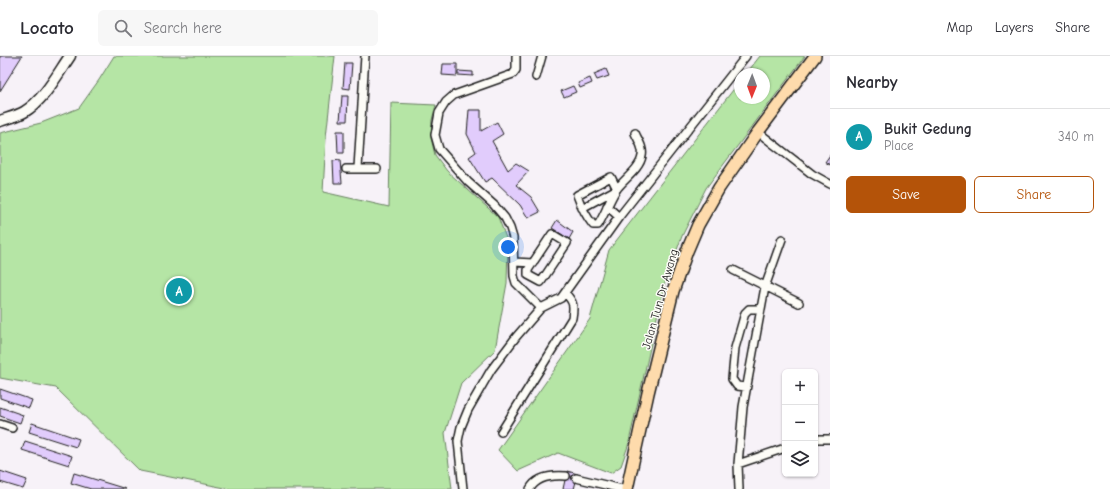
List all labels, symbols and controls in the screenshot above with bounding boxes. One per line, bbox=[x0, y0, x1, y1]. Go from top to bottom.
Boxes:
search box bbox=[98, 10, 378, 46]
text: Locato bbox=[20, 17, 74, 39]
icon: search bbox=[112, 17, 134, 39]
text: Search here bbox=[144, 19, 222, 37]
text: Map bbox=[946, 19, 973, 36]
text: Layers bbox=[995, 19, 1033, 36]
text: Share bbox=[1055, 19, 1090, 36]
north arrow bbox=[734, 68, 770, 104]
text: Nearby bbox=[846, 73, 897, 92]
text: Bukit Gedung bbox=[884, 120, 972, 138]
text: A bbox=[855, 129, 863, 144]
text: 340 m bbox=[1058, 129, 1094, 144]
text: Place bbox=[884, 138, 914, 153]
button: Save bbox=[846, 176, 966, 213]
button: Share bbox=[974, 176, 1094, 213]
your location bbox=[498, 237, 518, 257]
street label: Jalan Tun Dr Awang bbox=[639, 247, 681, 351]
pin: A bbox=[166, 276, 192, 306]
map controls bbox=[782, 369, 818, 477]
button: + bbox=[782, 369, 818, 405]
button: − bbox=[782, 405, 818, 441]
button: layers bbox=[782, 441, 818, 477]

